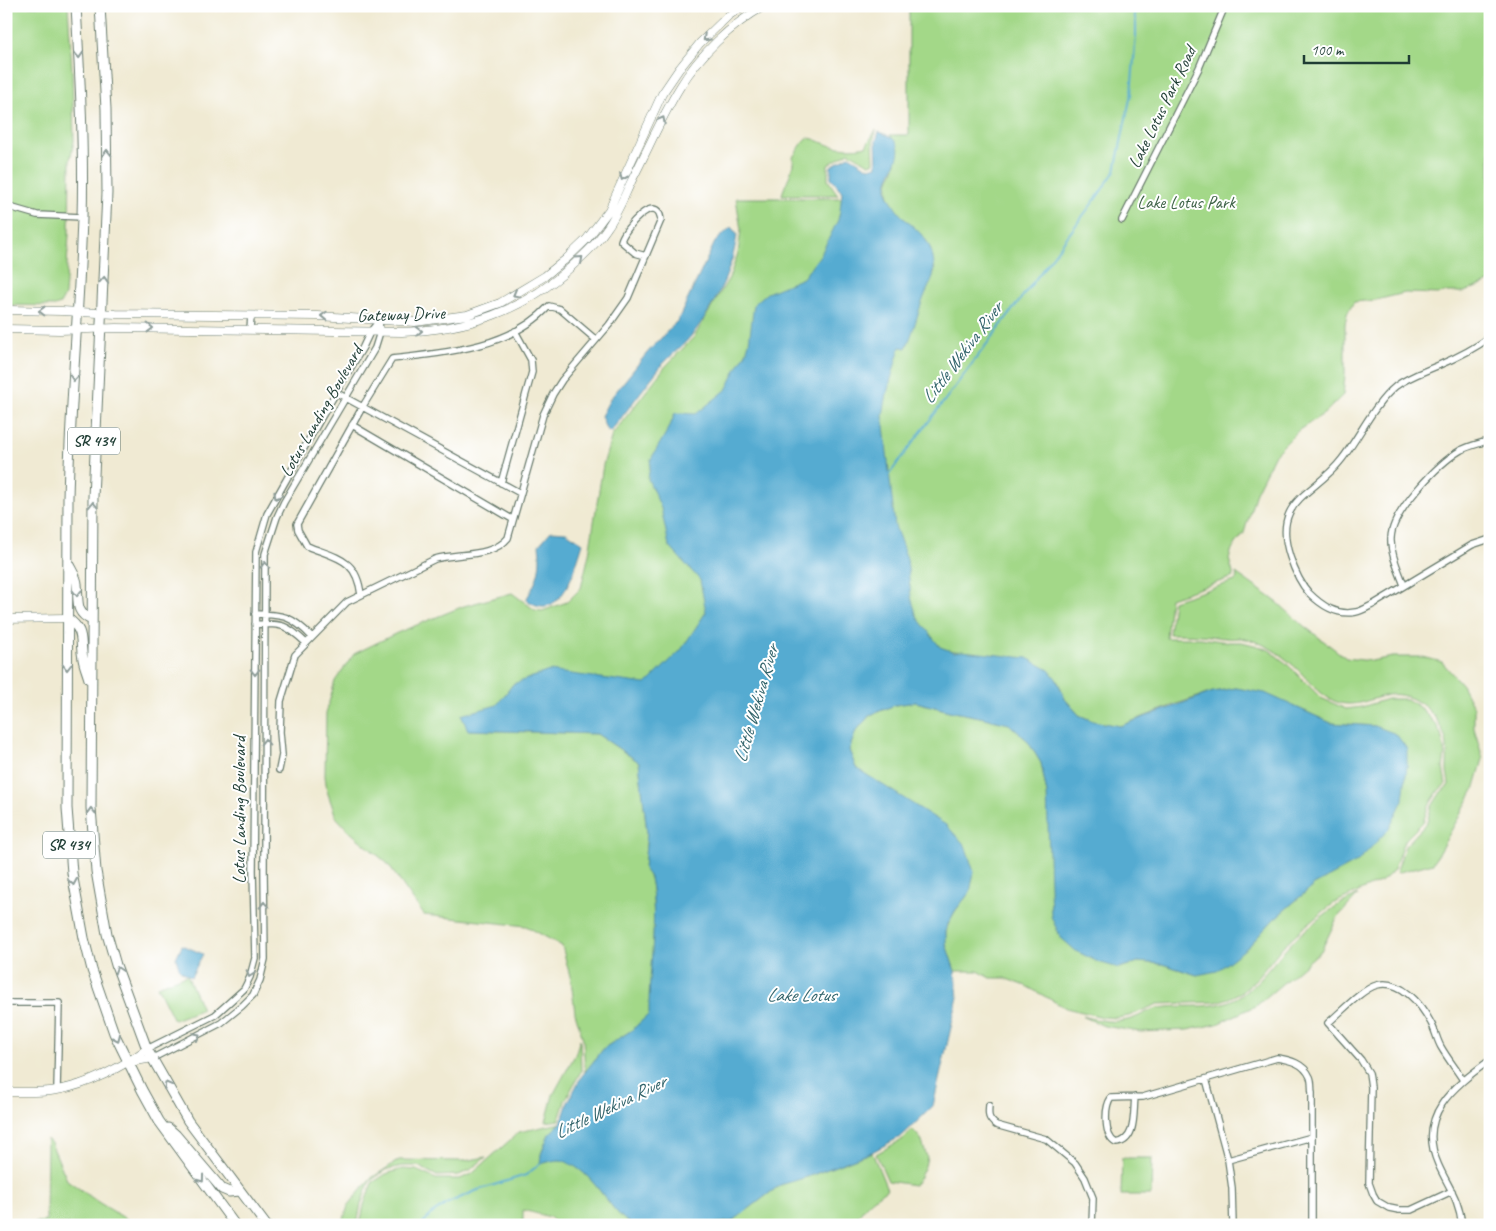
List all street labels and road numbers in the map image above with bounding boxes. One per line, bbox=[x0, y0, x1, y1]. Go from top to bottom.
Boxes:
street label: Lake Lotus Park Road bbox=[1123, 40, 1202, 171]
street label: Gateway Drive bbox=[357, 301, 446, 327]
street label: Lotus Landing Boulevard bbox=[275, 339, 369, 480]
road number: SR 434 bbox=[68, 428, 120, 454]
street label: Lotus Landing Boulevard bbox=[228, 733, 250, 884]
road number: SR 434 bbox=[43, 832, 95, 858]

